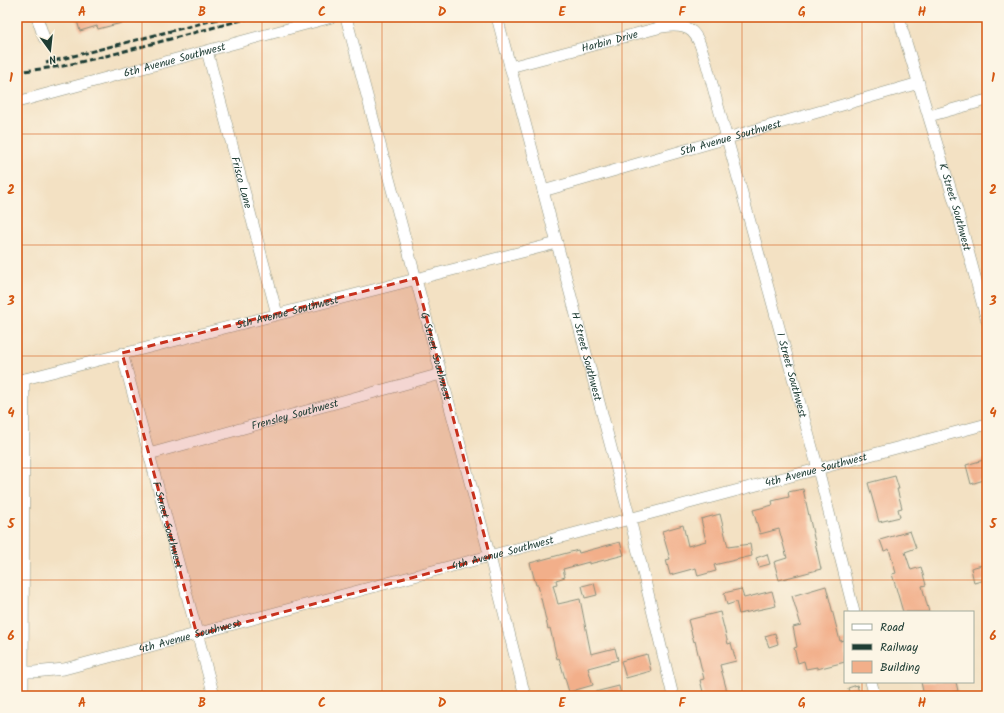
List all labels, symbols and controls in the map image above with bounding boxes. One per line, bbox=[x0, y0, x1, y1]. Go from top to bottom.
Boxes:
text: A bbox=[78, 2, 86, 23]
text: B bbox=[198, 2, 206, 23]
text: C bbox=[318, 2, 326, 23]
text: D bbox=[438, 2, 447, 23]
text: E bbox=[558, 2, 566, 23]
text: F bbox=[678, 2, 686, 23]
text: G bbox=[798, 2, 806, 23]
text: H bbox=[918, 2, 927, 23]
street label: Harbin Drive bbox=[580, 26, 640, 58]
north arrow bbox=[30, 30, 70, 70]
street label: 6th Avenue Southwest bbox=[122, 38, 228, 83]
text: N bbox=[47, 49, 58, 68]
text: 1 bbox=[9, 68, 13, 89]
text: 1 bbox=[991, 68, 995, 89]
street label: 5th Avenue Southwest bbox=[678, 115, 784, 161]
street label: Frisco Lane bbox=[225, 155, 257, 211]
street label: K Street Southwest bbox=[933, 161, 976, 254]
text: 2 bbox=[7, 180, 15, 201]
text: 2 bbox=[989, 180, 997, 201]
text: 3 bbox=[6, 291, 15, 312]
street label: 5th Avenue Southwest bbox=[234, 291, 341, 335]
text: 3 bbox=[988, 291, 997, 312]
street label: G Street Southwest bbox=[415, 310, 456, 403]
street label: H Street Southwest bbox=[565, 310, 607, 404]
street label: I Street Southwest bbox=[771, 331, 812, 421]
street label: Frensley Southwest bbox=[249, 394, 341, 436]
text: 4 bbox=[7, 403, 15, 424]
text: 4 bbox=[989, 403, 997, 424]
street label: 4th Avenue Southwest bbox=[763, 448, 870, 493]
street label: F Street Southwest bbox=[147, 479, 188, 572]
text: 5 bbox=[7, 514, 16, 535]
text: 5 bbox=[989, 514, 998, 535]
street label: 4th Avenue Southwest bbox=[450, 531, 557, 576]
legend bbox=[844, 611, 974, 683]
street label: 4th Avenue Southwest bbox=[137, 614, 244, 659]
text: Road bbox=[880, 618, 905, 637]
text: 6 bbox=[7, 626, 15, 647]
text: 6 bbox=[989, 626, 997, 647]
text: Railway bbox=[880, 638, 918, 657]
text: Building bbox=[880, 658, 920, 677]
text: A bbox=[78, 693, 86, 713]
text: B bbox=[198, 693, 206, 713]
text: C bbox=[318, 693, 326, 713]
text: D bbox=[438, 693, 447, 713]
text: E bbox=[558, 693, 566, 713]
text: F bbox=[678, 693, 686, 713]
text: G bbox=[798, 693, 806, 713]
text: H bbox=[918, 693, 927, 713]

